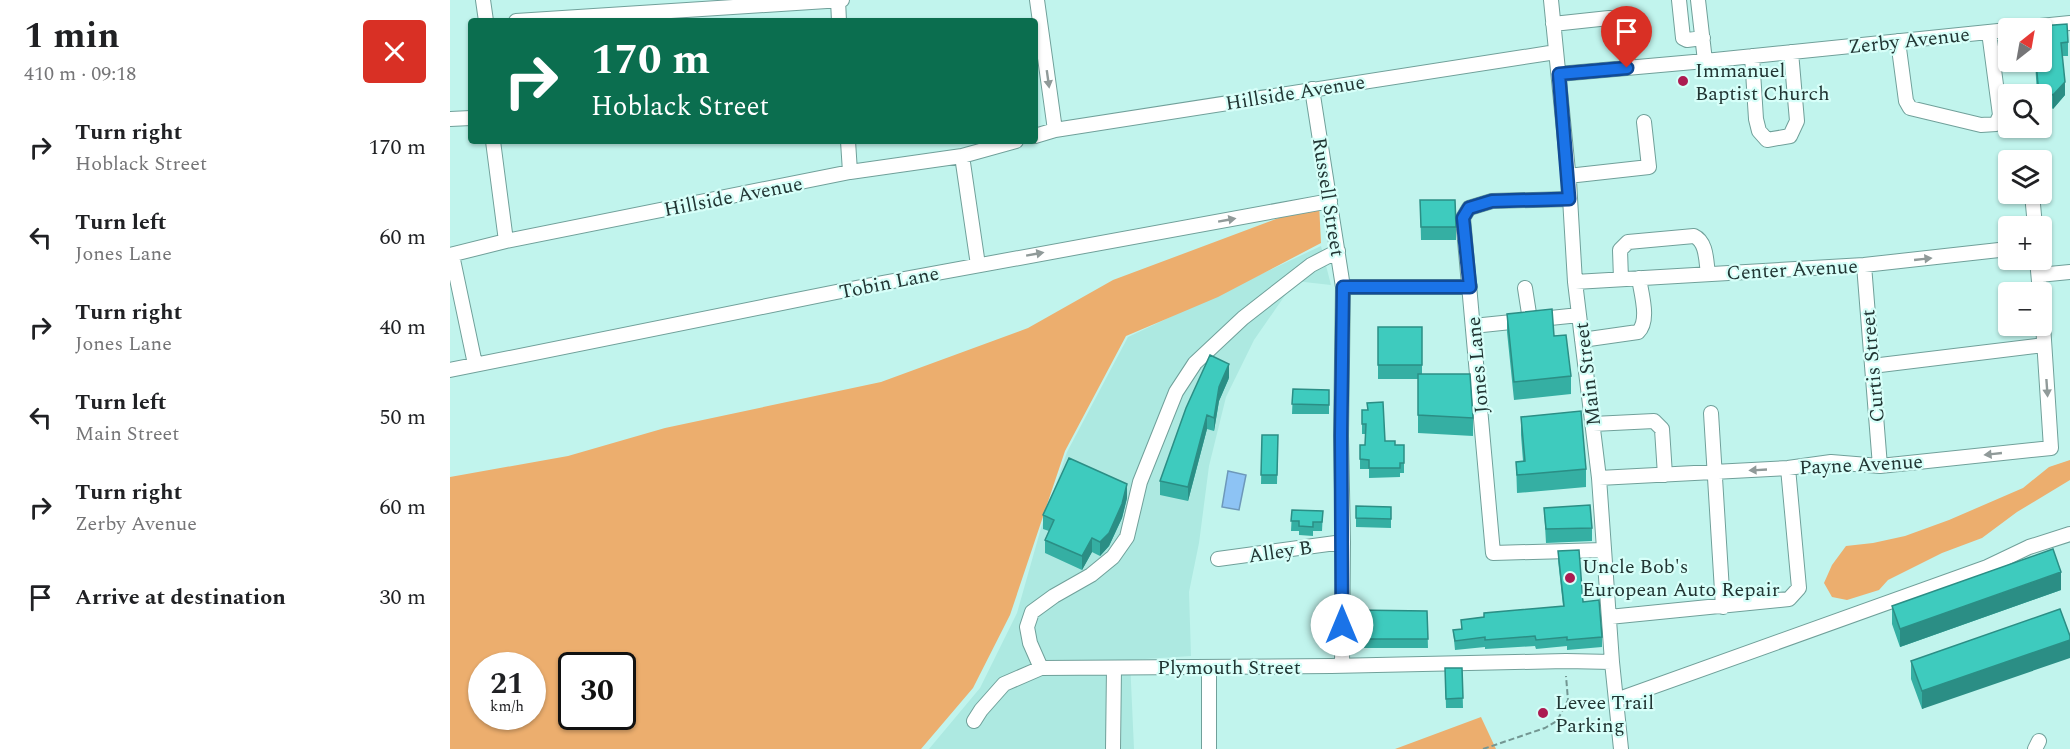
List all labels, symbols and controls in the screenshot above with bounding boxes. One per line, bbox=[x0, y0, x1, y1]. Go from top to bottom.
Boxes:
pin bbox=[1601, 6, 1652, 68]
text: 1 min bbox=[24, 9, 120, 64]
icon: arrive bbox=[1610, 15, 1643, 48]
north arrow bbox=[1998, 18, 2052, 72]
map controls bbox=[1998, 18, 2052, 336]
button: close bbox=[363, 20, 426, 83]
street label: Zerby Avenue bbox=[1847, 20, 1971, 62]
text: 170 m bbox=[591, 29, 710, 92]
icon: right bbox=[492, 42, 570, 120]
place label: Immanuel Baptist Church bbox=[1695, 56, 1830, 109]
text: 410 m · 09:18 bbox=[24, 59, 136, 89]
street label: Hillside Avenue bbox=[1223, 67, 1367, 119]
one-way arrow bbox=[1043, 69, 1053, 88]
marker: Immanuel Baptist Church bbox=[1676, 74, 1690, 88]
button: search bbox=[1998, 84, 2052, 138]
text: Hoblack Street bbox=[591, 86, 769, 128]
text: Turn right bbox=[75, 116, 182, 149]
icon: right bbox=[24, 131, 57, 164]
text: 170 m bbox=[369, 131, 426, 164]
street label: Russell Street bbox=[1304, 135, 1352, 259]
text: Hoblack Street bbox=[75, 149, 207, 179]
button: layers bbox=[1998, 150, 2052, 204]
street label: Hillside Avenue bbox=[661, 169, 805, 225]
text: Turn left bbox=[75, 206, 167, 239]
one-way arrow bbox=[1218, 215, 1237, 224]
button: + bbox=[1998, 216, 2052, 270]
icon: left bbox=[24, 221, 57, 254]
text: 60 m bbox=[380, 221, 426, 254]
text: Jones Lane bbox=[75, 239, 172, 269]
one-way arrow bbox=[1026, 249, 1045, 258]
street label: Center Avenue bbox=[1726, 252, 1859, 288]
one-way arrow bbox=[1913, 254, 1932, 263]
street label: Tobin Lane bbox=[837, 259, 942, 307]
button: − bbox=[1998, 282, 2052, 336]
text: Turn right bbox=[75, 296, 182, 329]
street label: Curtis Street bbox=[1853, 308, 1893, 424]
icon: right bbox=[24, 311, 57, 344]
text: 40 m bbox=[380, 311, 426, 344]
street label: Jones Lane bbox=[1459, 315, 1497, 414]
street label: Main Street bbox=[1567, 320, 1609, 427]
text: Jones Lane bbox=[75, 329, 172, 359]
one-way arrow bbox=[2042, 378, 2052, 397]
text: Turn left bbox=[75, 386, 167, 419]
icon: left bbox=[24, 401, 57, 434]
text: 50 m bbox=[380, 401, 426, 434]
text: Main Street bbox=[75, 419, 179, 449]
street label: Payne Avenue bbox=[1798, 447, 1924, 483]
one-way arrow bbox=[1984, 449, 2003, 459]
one-way arrow bbox=[1748, 465, 1767, 474]
text: Turn right bbox=[75, 476, 182, 509]
icon: right bbox=[24, 491, 57, 524]
text: 60 m bbox=[380, 491, 426, 524]
text: Zerby Avenue bbox=[75, 509, 197, 539]
street label: Alley B bbox=[1246, 533, 1314, 571]
place label: Uncle Bob's European Auto Repair bbox=[1582, 552, 1780, 605]
marker: Uncle Bob's European Auto Repair bbox=[1563, 571, 1577, 585]
icon: arrive bbox=[24, 581, 57, 614]
text: Arrive at destination bbox=[75, 581, 286, 614]
text: 30 m bbox=[380, 581, 426, 614]
position arrow bbox=[1310, 593, 1374, 657]
speed limit sign: 30 bbox=[558, 652, 636, 730]
street label: Plymouth Street bbox=[1157, 653, 1301, 683]
text: 21 bbox=[490, 661, 524, 707]
place label: Levee Trail Parking bbox=[1555, 688, 1654, 741]
text: km/h bbox=[490, 695, 524, 718]
marker: Levee Trail Parking bbox=[1536, 706, 1550, 720]

